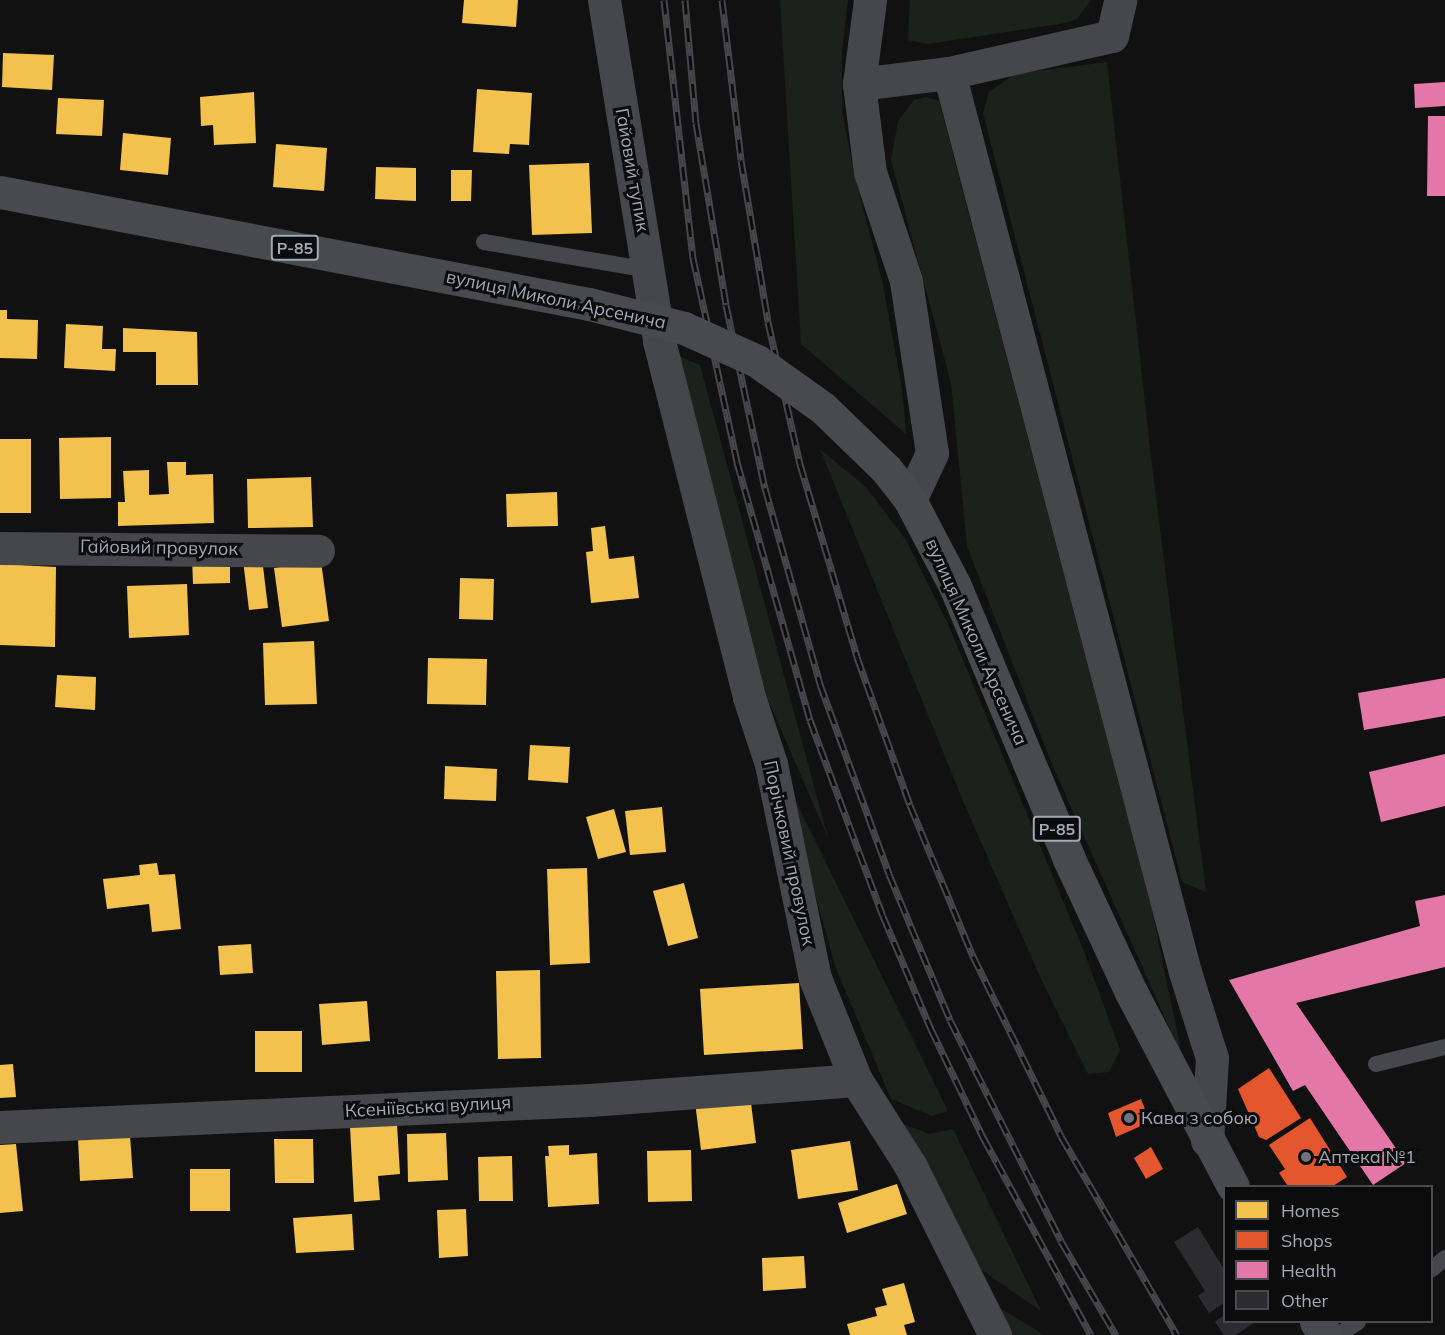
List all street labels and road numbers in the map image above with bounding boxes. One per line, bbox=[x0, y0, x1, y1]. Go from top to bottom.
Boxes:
street label: Гайовий тупик bbox=[611, 107, 653, 233]
road number: Р-85 bbox=[270, 235, 320, 261]
street label: вулиця Миколи Арсенича bbox=[444, 266, 668, 334]
street label: вулиця Миколи Арсенича bbox=[921, 535, 1031, 749]
street label: Гайовий провулок bbox=[80, 536, 238, 560]
street label: Порічковий провулок bbox=[759, 759, 819, 947]
road number: Р-85 bbox=[1032, 816, 1082, 842]
street label: Ксеніївська вулиця bbox=[344, 1092, 512, 1122]

